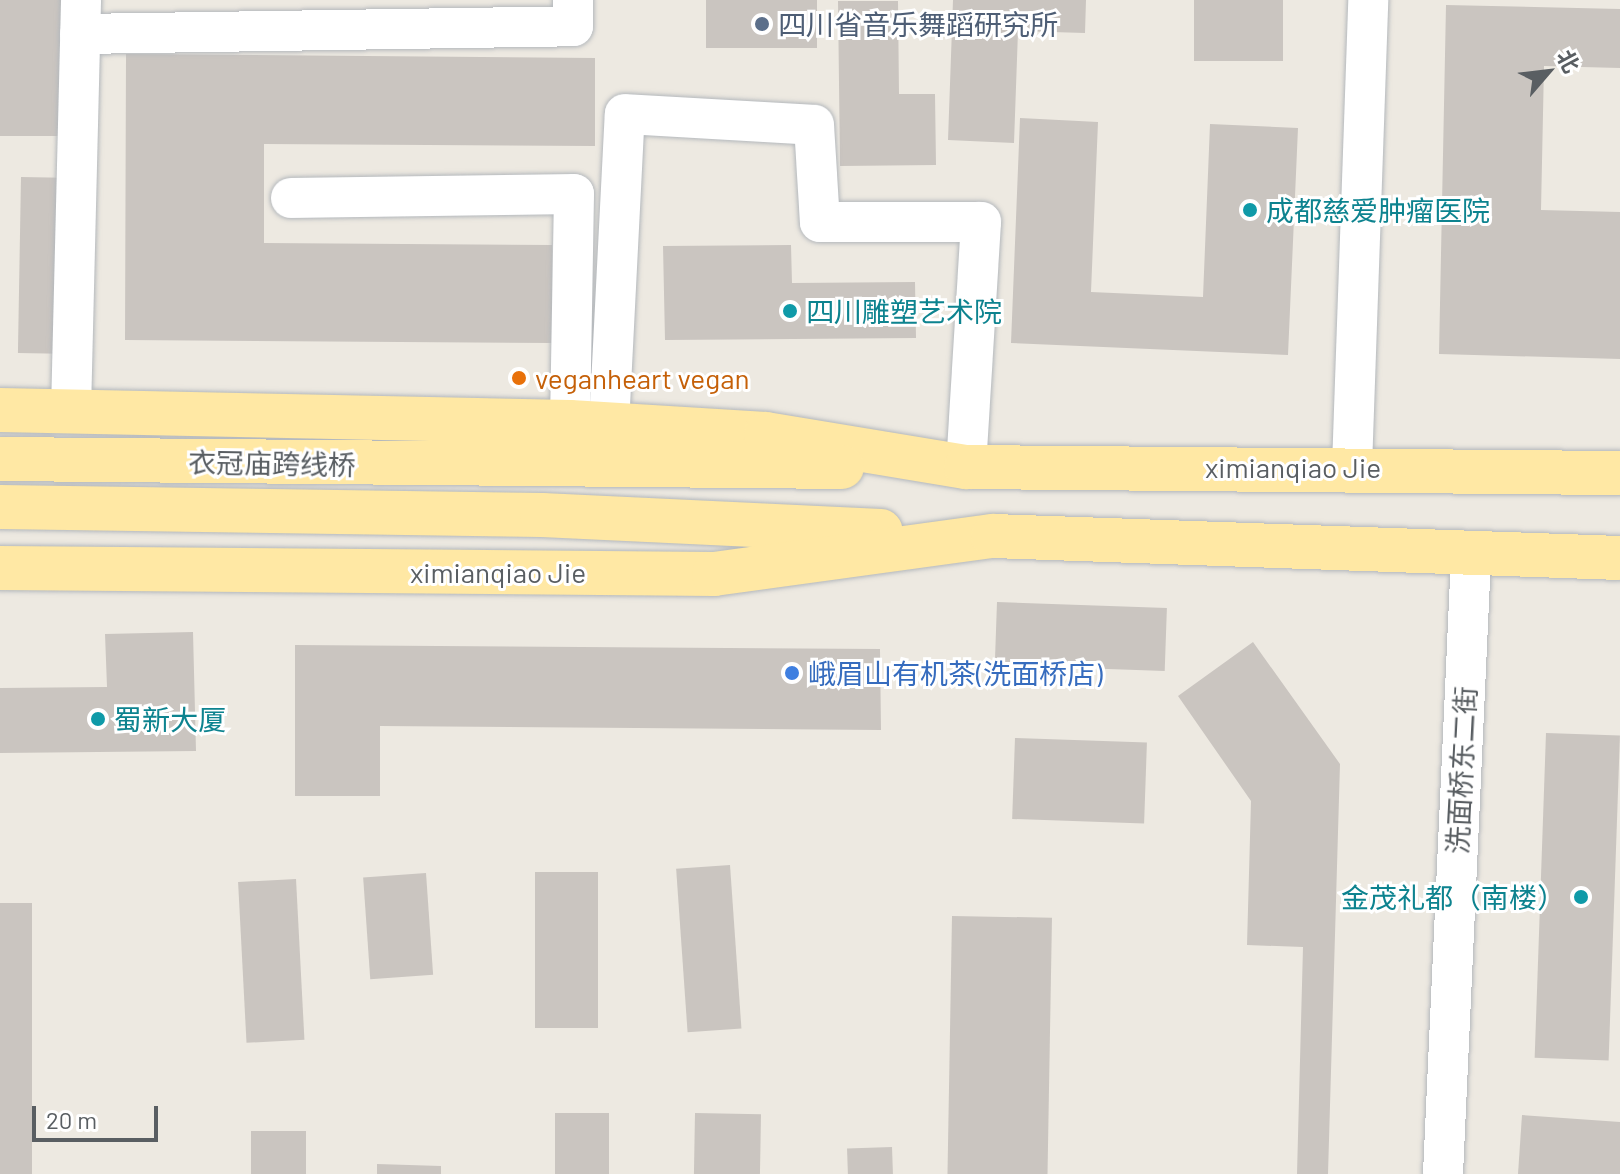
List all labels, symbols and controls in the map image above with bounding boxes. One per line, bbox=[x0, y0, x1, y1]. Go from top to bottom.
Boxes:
place label: 四川省音乐舞蹈研究所 bbox=[778, 7, 1058, 41]
marker: 四川省音乐舞蹈研究所 bbox=[753, 15, 771, 33]
north arrow bbox=[1508, 32, 1588, 112]
text: 北 bbox=[1553, 45, 1586, 77]
place label: 成都慈爱肿瘤医院 bbox=[1266, 193, 1490, 227]
marker: 成都慈爱肿瘤医院 bbox=[1241, 201, 1259, 219]
place label: 四川雕塑艺术院 bbox=[806, 294, 1002, 328]
marker: 四川雕塑艺术院 bbox=[781, 302, 799, 320]
place label: veganheart vegan bbox=[535, 361, 750, 395]
marker: veganheart vegan bbox=[510, 369, 528, 387]
street label: 衣冠庙跨线桥 bbox=[188, 445, 356, 481]
street label: ximianqiao Jie bbox=[1205, 450, 1381, 484]
street label: ximianqiao Jie bbox=[410, 555, 586, 589]
place label: 峨眉山有机茶(洗面桥店) bbox=[808, 656, 1103, 690]
marker: 峨眉山有机茶(洗面桥店) bbox=[783, 664, 801, 682]
street label: 洗面桥东二街 bbox=[1440, 685, 1482, 855]
place label: 蜀新大厦 bbox=[114, 702, 226, 736]
marker: 蜀新大厦 bbox=[89, 710, 107, 728]
place label: 金茂礼都（南楼） bbox=[1341, 880, 1565, 914]
marker: 金茂礼都（南楼） bbox=[1572, 888, 1590, 906]
scale bar bbox=[36, 1090, 162, 1140]
text: 20 m bbox=[46, 1105, 97, 1134]

